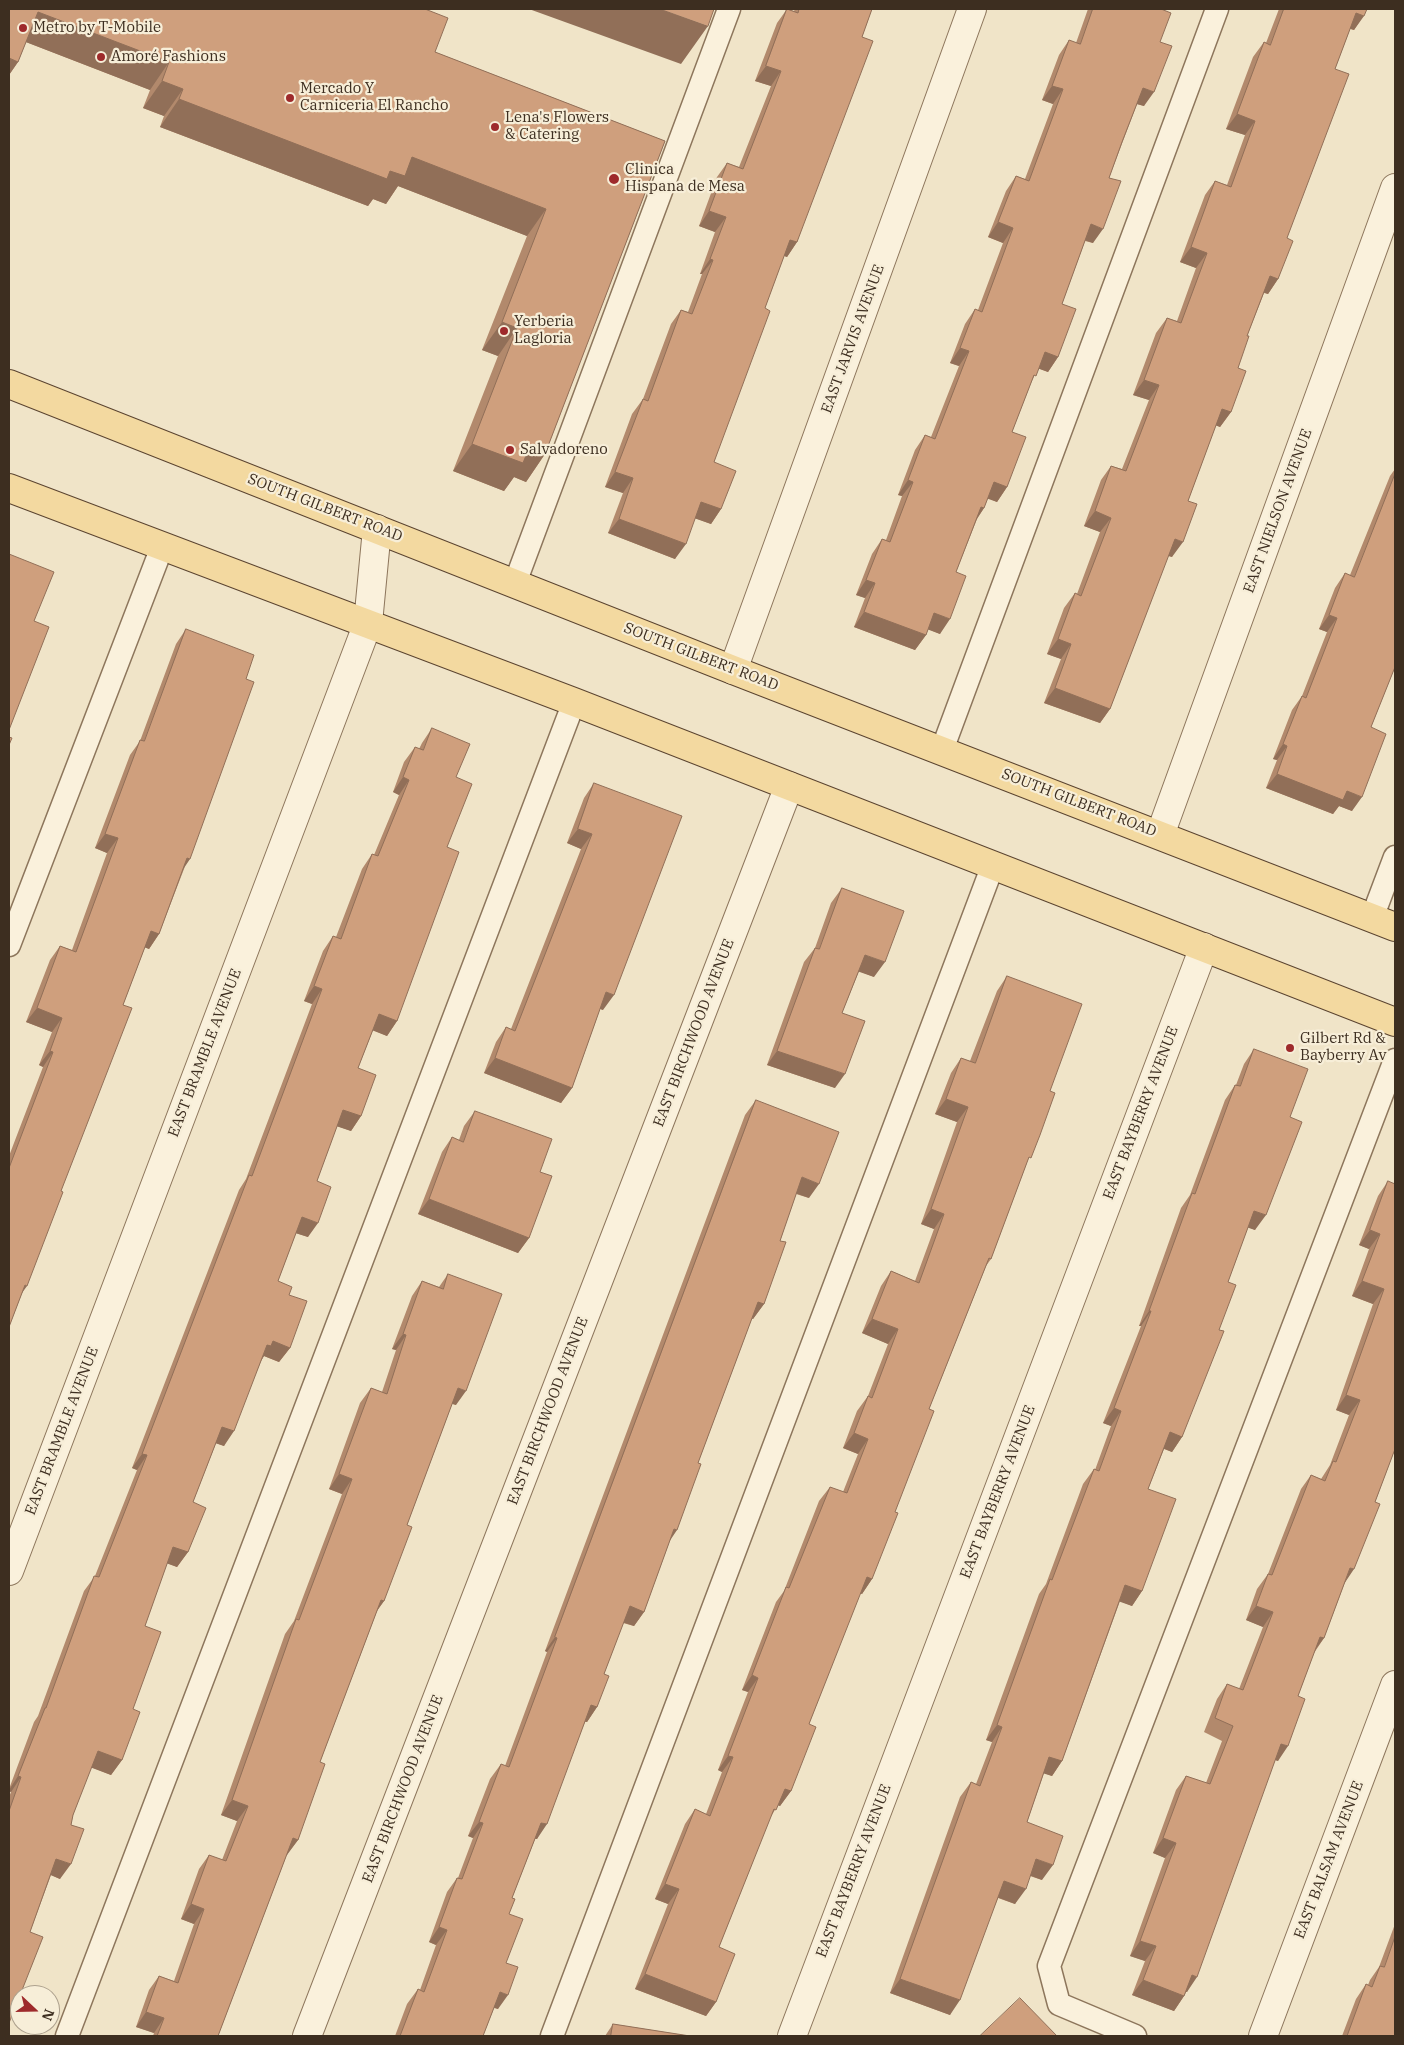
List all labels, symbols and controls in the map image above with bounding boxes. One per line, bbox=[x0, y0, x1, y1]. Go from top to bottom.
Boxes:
place label: Metro by T-Mobile bbox=[33, 19, 161, 37]
marker: Metro by T-Mobile bbox=[17, 22, 29, 34]
place label: Amoré Fashions bbox=[111, 48, 226, 66]
marker: Amoré Fashions bbox=[95, 51, 107, 63]
place label: Mercado Y Carniceria El Rancho bbox=[300, 80, 448, 115]
marker: Mercado Y Carniceria El Rancho bbox=[284, 92, 296, 104]
place label: Lena's Flowers & Catering bbox=[505, 109, 609, 144]
marker: Lena's Flowers & Catering bbox=[489, 121, 501, 133]
place label: Clinica Hispana de Mesa bbox=[625, 161, 745, 196]
marker: Clinica Hispana de Mesa bbox=[607, 172, 621, 186]
street label: EAST JARVIS AVENUE bbox=[818, 262, 888, 416]
place label: Yerberia Lagloria bbox=[514, 313, 574, 348]
marker: Yerberia Lagloria bbox=[498, 325, 510, 337]
street label: EAST NIELSON AVENUE bbox=[1240, 426, 1316, 596]
place label: Salvadoreno bbox=[520, 441, 608, 459]
marker: Salvadoreno bbox=[504, 444, 516, 456]
street label: SOUTH GILBERT ROAD bbox=[245, 470, 405, 546]
street label: SOUTH GILBERT ROAD bbox=[621, 619, 781, 695]
street label: SOUTH GILBERT ROAD bbox=[999, 765, 1159, 841]
street label: EAST BIRCHWOOD AVENUE bbox=[650, 936, 738, 1130]
street label: EAST BRAMBLE AVENUE bbox=[165, 966, 245, 1140]
street label: EAST BAYBERRY AVENUE bbox=[1100, 1024, 1182, 1202]
place label: Gilbert Rd & Bayberry Av bbox=[1300, 1030, 1386, 1065]
marker: Gilbert Rd & Bayberry Av bbox=[1284, 1042, 1296, 1054]
street label: EAST BIRCHWOOD AVENUE bbox=[504, 1314, 592, 1508]
street label: EAST BRAMBLE AVENUE bbox=[22, 1344, 102, 1518]
street label: EAST BAYBERRY AVENUE bbox=[957, 1403, 1039, 1581]
street label: EAST BIRCHWOOD AVENUE bbox=[359, 1692, 447, 1886]
street label: EAST BALSAM AVENUE bbox=[1291, 1779, 1367, 1941]
street label: EAST BAYBERRY AVENUE bbox=[813, 1782, 895, 1960]
north arrow bbox=[10, 1985, 60, 2035]
text: N bbox=[38, 2007, 58, 2023]

